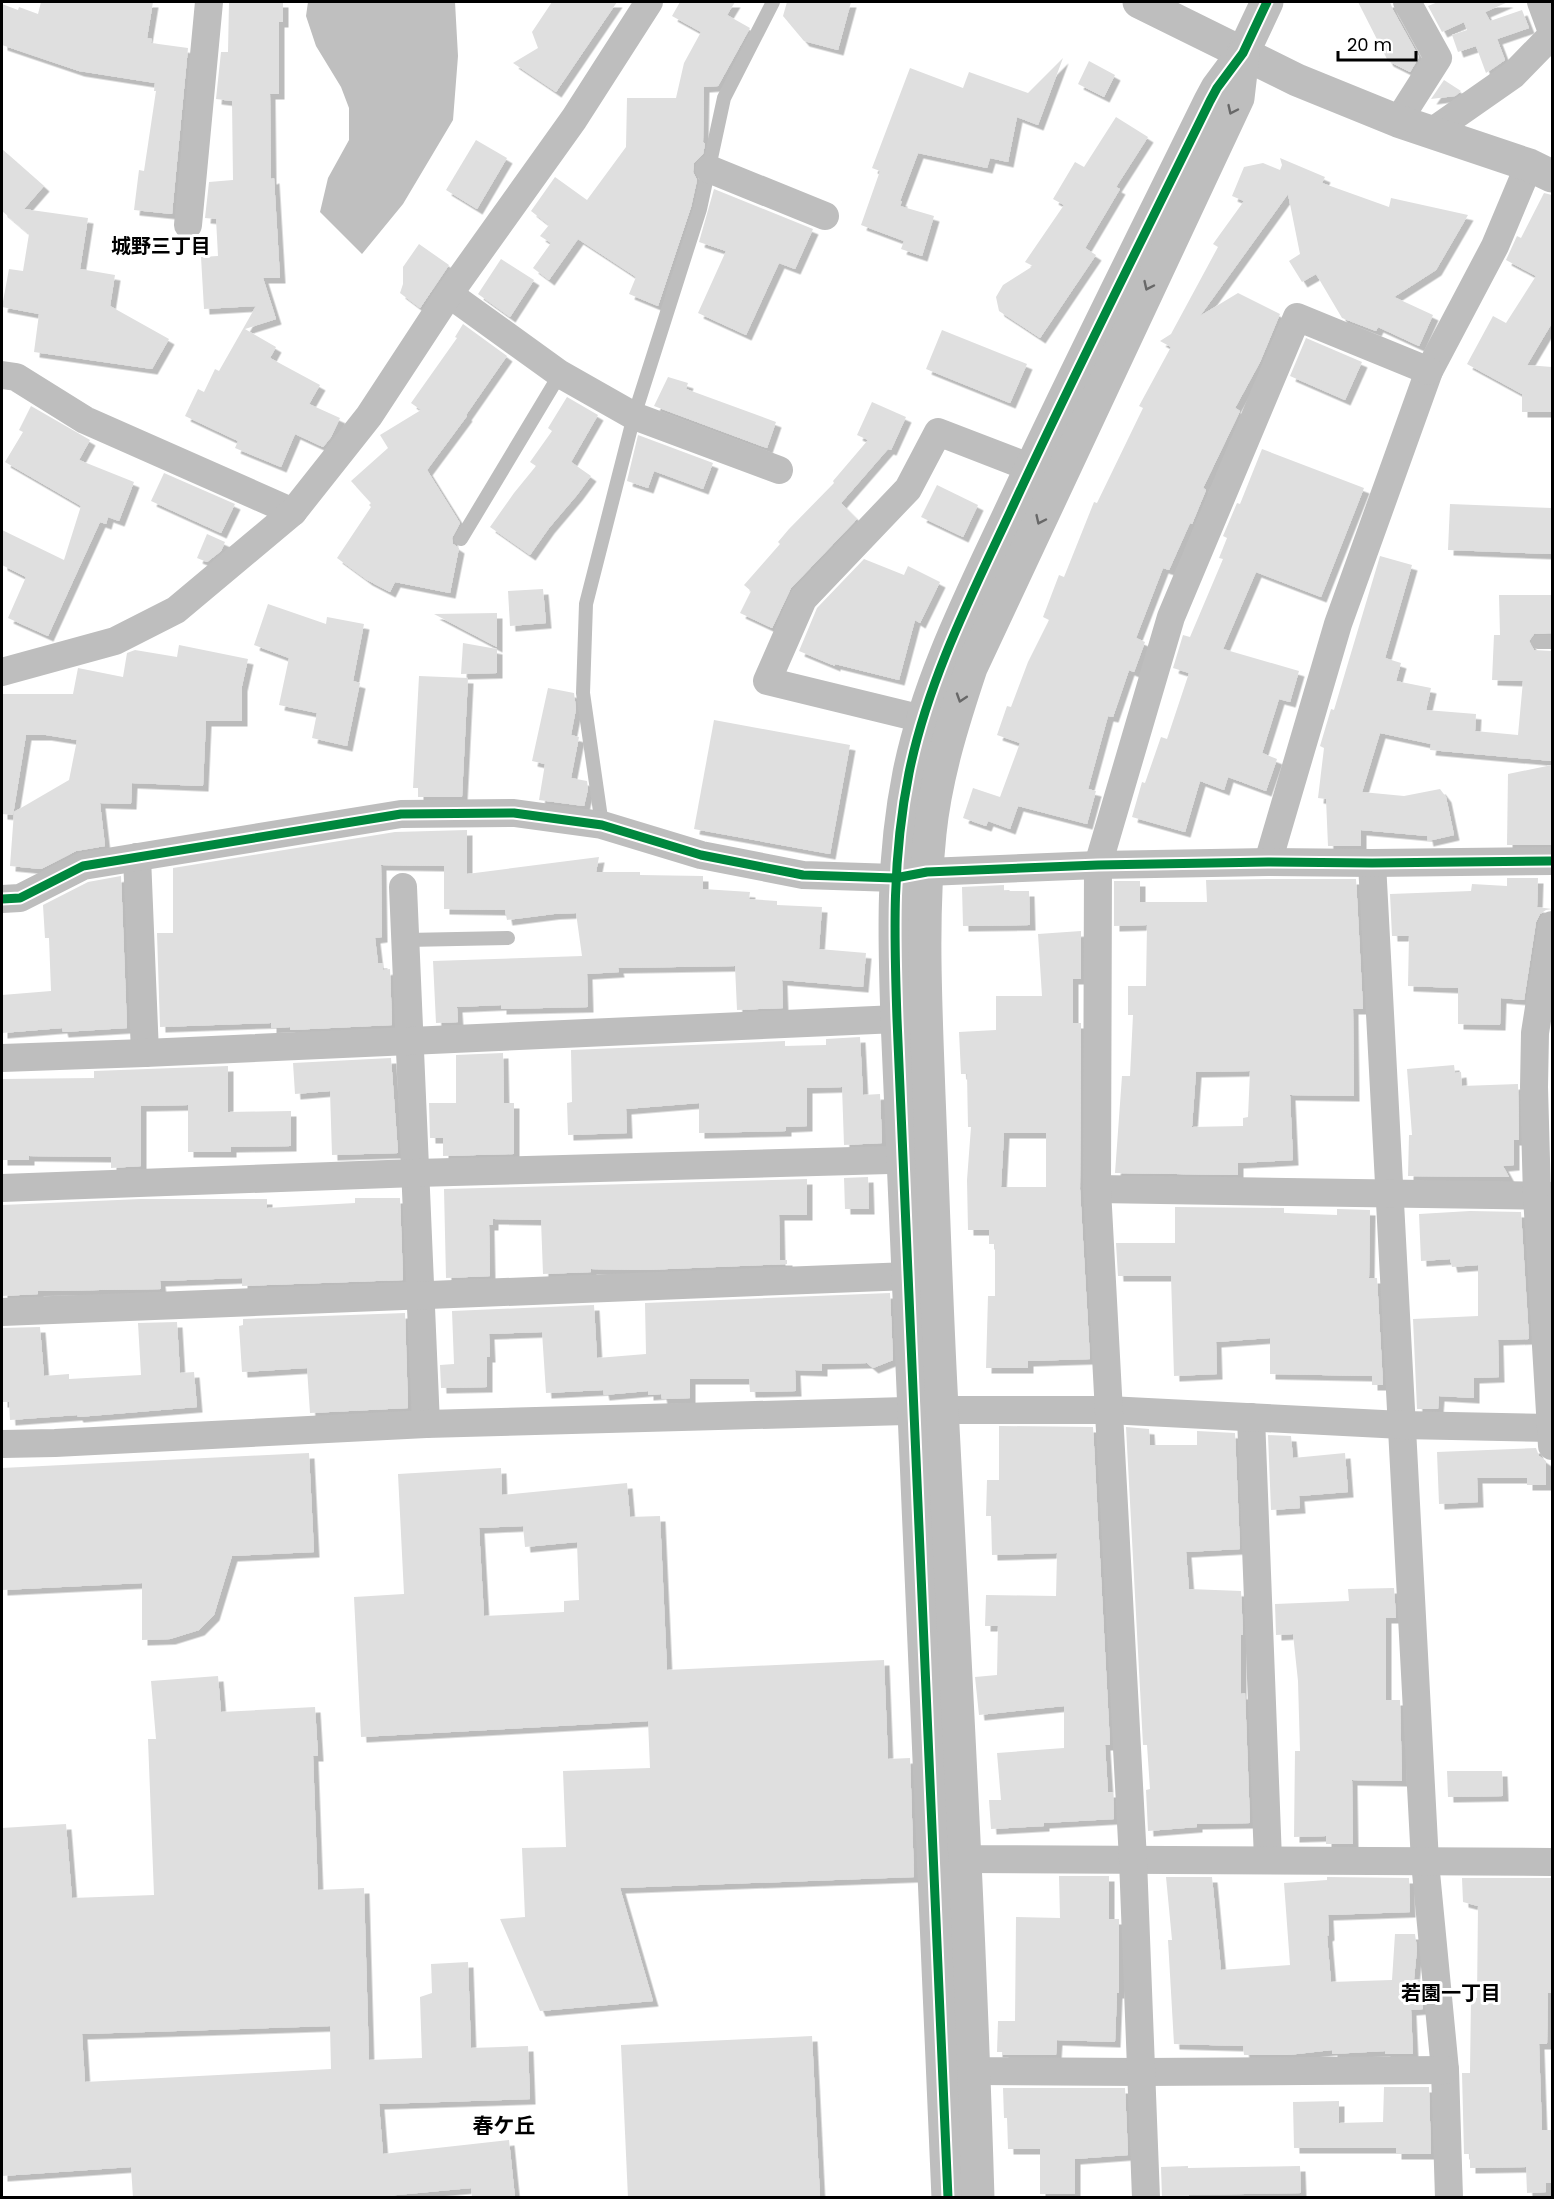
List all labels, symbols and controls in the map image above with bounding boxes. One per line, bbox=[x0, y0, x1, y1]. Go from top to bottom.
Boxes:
scale bar bbox=[1338, 24, 1416, 62]
text: 20 m bbox=[1347, 32, 1392, 57]
one-way arrow bbox=[1227, 103, 1239, 114]
district label: 城野三丁目 bbox=[111, 232, 211, 260]
one-way arrow bbox=[1144, 280, 1156, 291]
one-way arrow bbox=[1036, 514, 1048, 525]
one-way arrow bbox=[956, 693, 969, 703]
district label: 若園一丁目 bbox=[1401, 1979, 1501, 2007]
district label: 春ケ丘 bbox=[473, 2111, 536, 2140]

